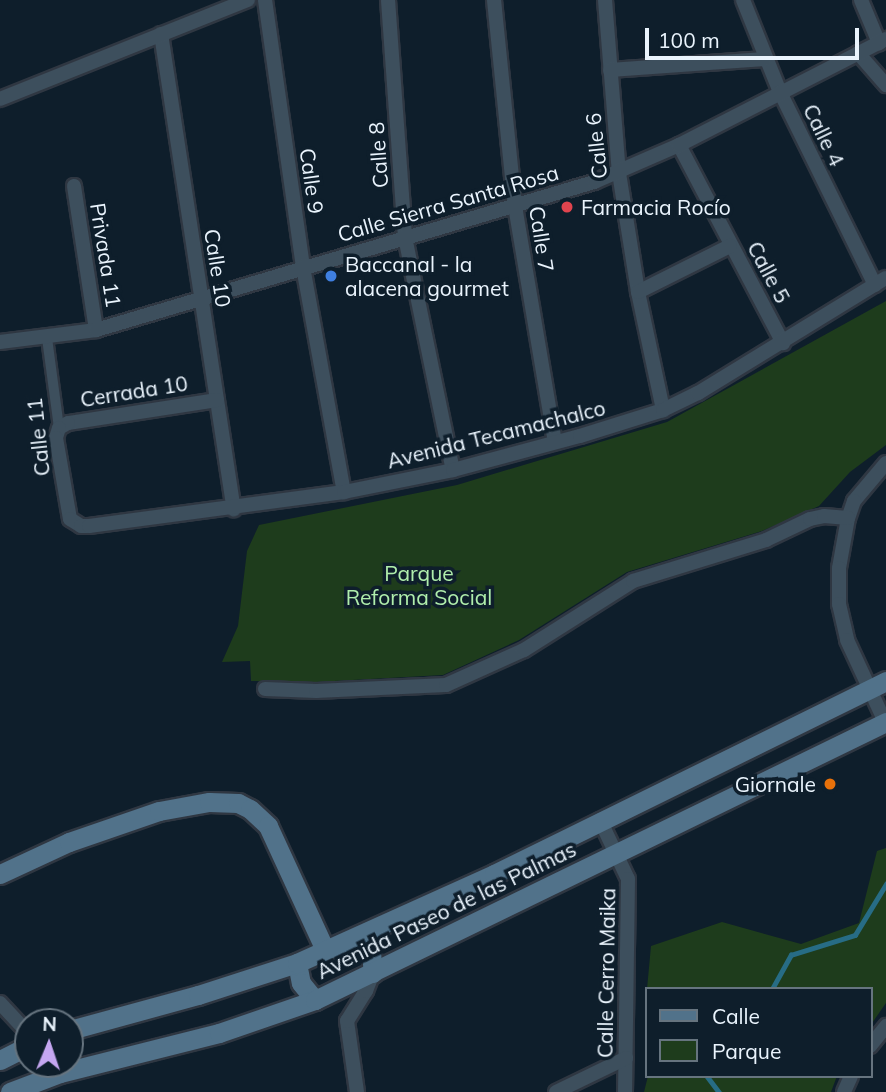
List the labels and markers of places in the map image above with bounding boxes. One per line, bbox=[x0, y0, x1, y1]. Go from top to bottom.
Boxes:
place label: Farmacia Rocío bbox=[581, 194, 731, 220]
marker: Farmacia Rocío bbox=[559, 199, 575, 215]
place label: Baccanal - la alacena gourmet bbox=[345, 251, 509, 301]
marker: Baccanal - la alacena gourmet bbox=[323, 268, 339, 284]
place label: Giornale bbox=[735, 771, 816, 797]
marker: Giornale bbox=[822, 776, 838, 792]

